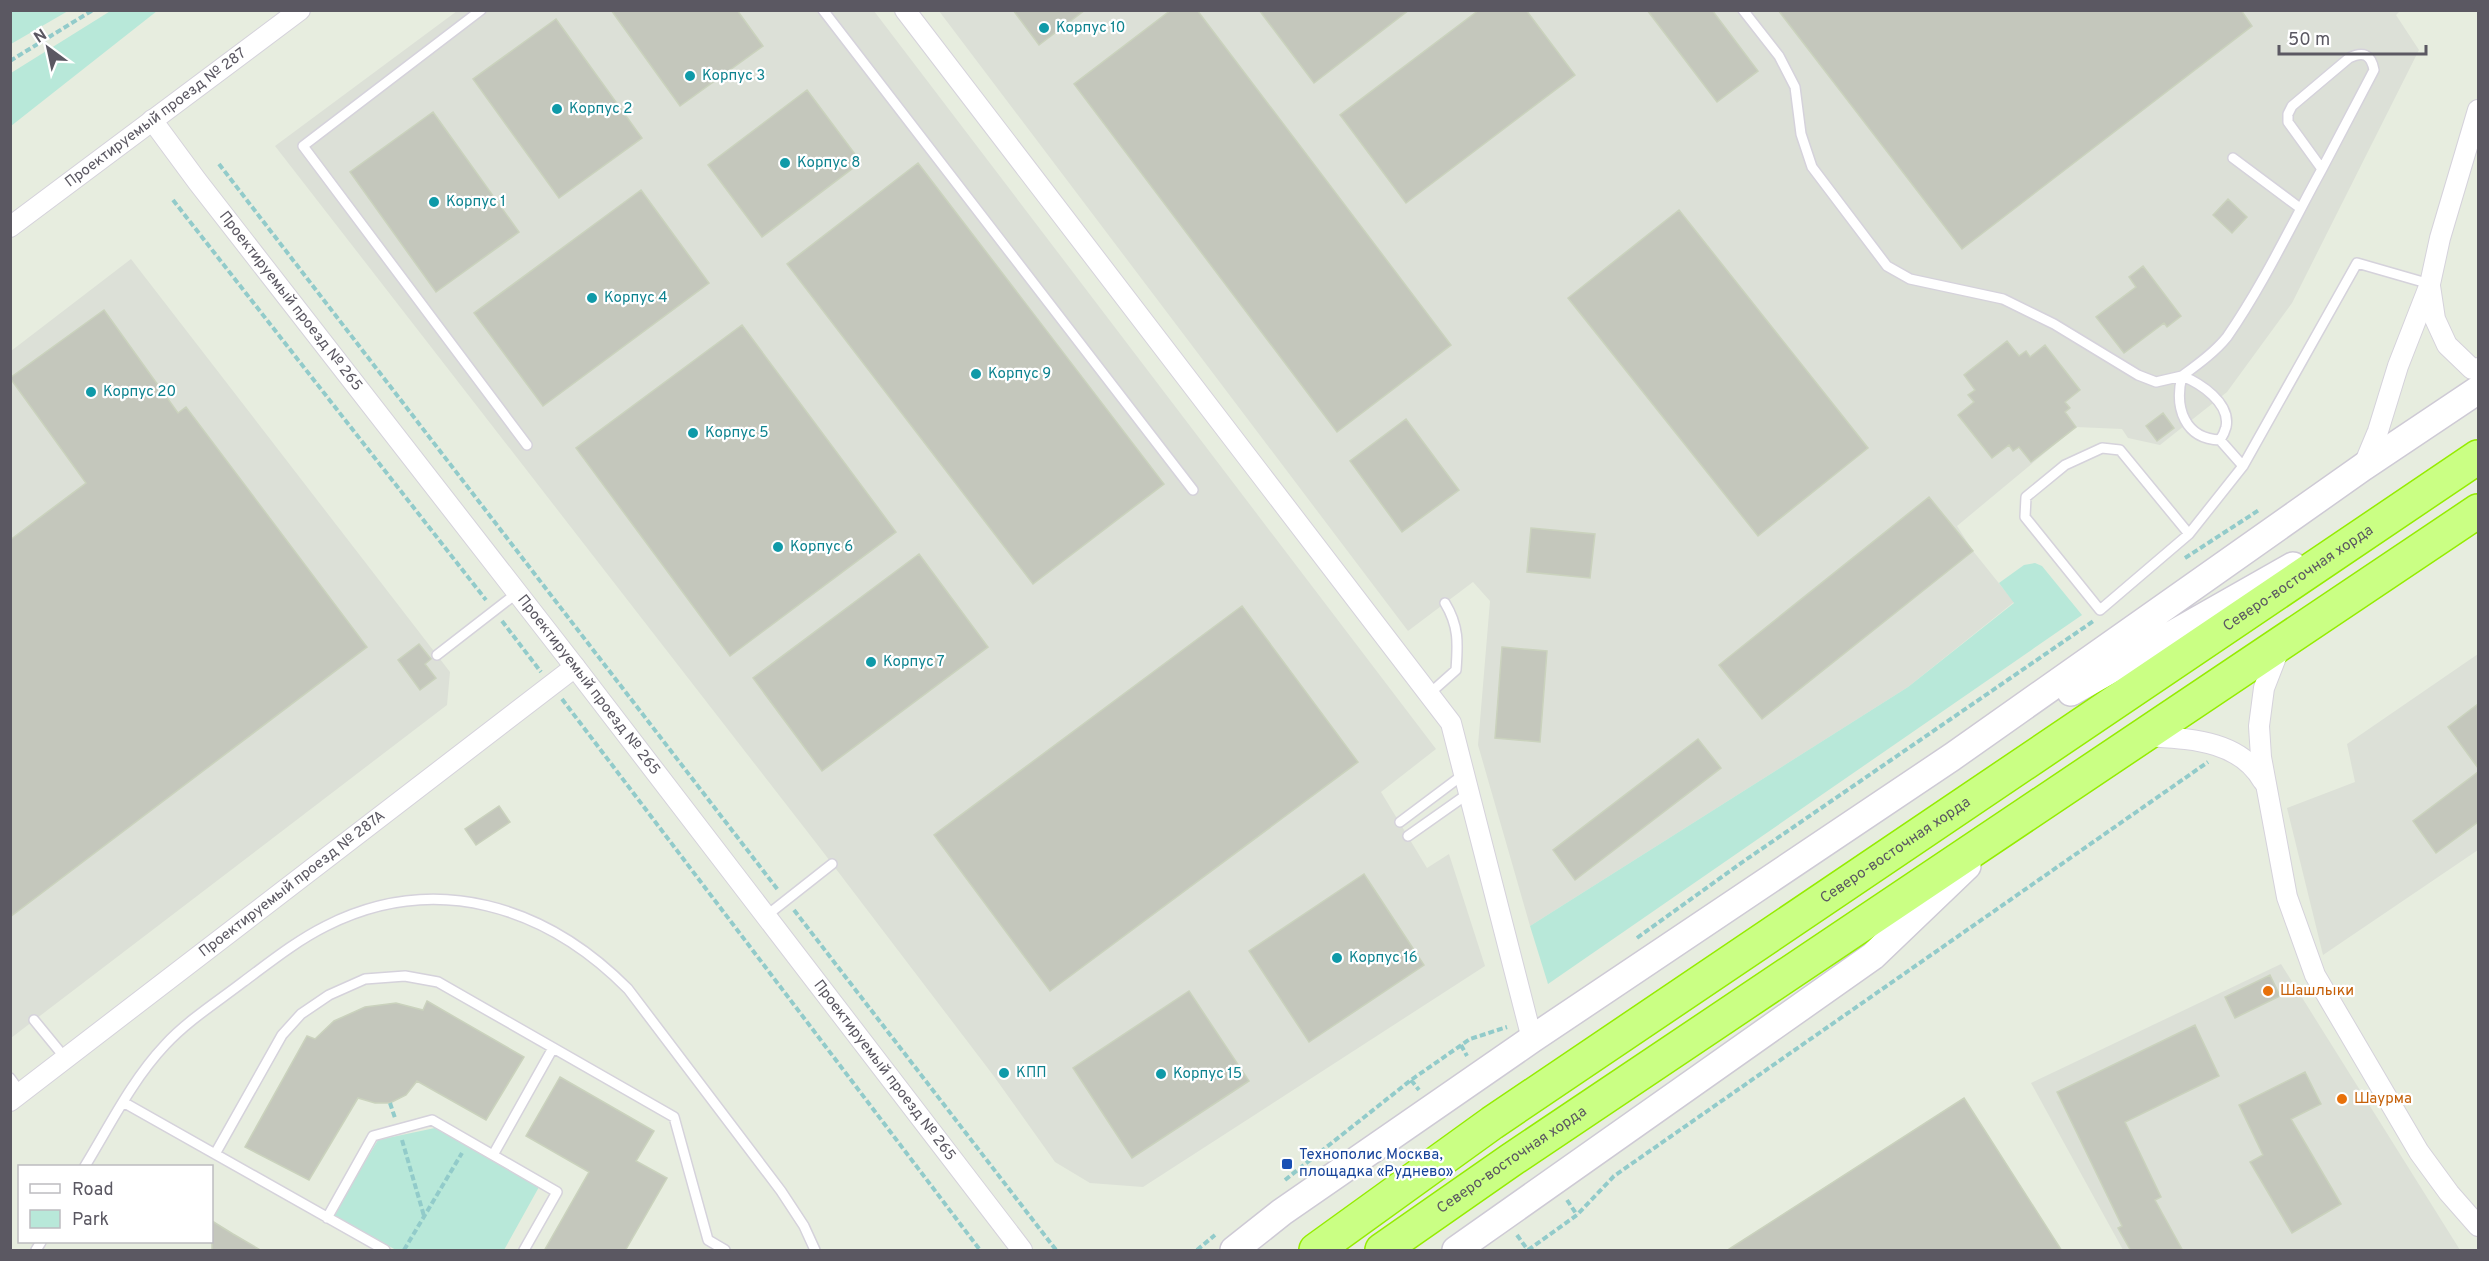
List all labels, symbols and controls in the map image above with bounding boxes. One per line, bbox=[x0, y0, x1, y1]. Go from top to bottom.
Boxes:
north arrow bbox=[18, 18, 78, 78]
scale bar bbox=[2279, 18, 2426, 56]
place label: Корпус 10 bbox=[1056, 19, 1125, 38]
marker: Корпус 10 bbox=[1037, 21, 1051, 35]
text: N bbox=[31, 26, 51, 49]
text: 50 m bbox=[2288, 29, 2330, 52]
street label: Проектируемый проезд № 287 bbox=[61, 44, 250, 192]
place label: Корпус 3 bbox=[702, 67, 765, 86]
marker: Корпус 3 bbox=[683, 69, 697, 83]
place label: Корпус 2 bbox=[569, 100, 632, 119]
marker: Корпус 2 bbox=[550, 102, 564, 116]
place label: Корпус 8 bbox=[797, 154, 860, 173]
marker: Корпус 8 bbox=[778, 156, 792, 170]
place label: Корпус 1 bbox=[446, 193, 506, 212]
marker: Корпус 1 bbox=[427, 195, 441, 209]
street label: Проектируемый проезд № 265 bbox=[215, 207, 366, 395]
place label: Корпус 4 bbox=[604, 289, 668, 308]
marker: Корпус 4 bbox=[585, 291, 599, 305]
place label: Корпус 9 bbox=[988, 365, 1051, 384]
marker: Корпус 9 bbox=[969, 367, 983, 381]
place label: Корпус 20 bbox=[103, 383, 176, 402]
marker: Корпус 20 bbox=[84, 385, 98, 399]
place label: Корпус 5 bbox=[705, 424, 769, 443]
marker: Корпус 5 bbox=[686, 426, 700, 440]
street label: Северо-восточная хорда bbox=[2219, 521, 2377, 636]
place label: Корпус 6 bbox=[790, 538, 853, 557]
marker: Корпус 6 bbox=[771, 540, 785, 554]
street label: Проектируемый проезд № 265 bbox=[513, 591, 664, 779]
place label: Корпус 7 bbox=[883, 653, 945, 672]
marker: Корпус 7 bbox=[864, 655, 878, 669]
street label: Северо-восточная хорда bbox=[1817, 793, 1974, 908]
street label: Проектируемый проезд № 287А bbox=[195, 807, 389, 962]
place label: Корпус 16 bbox=[1349, 949, 1418, 968]
marker: Корпус 16 bbox=[1330, 951, 1344, 965]
street label: Проектируемый проезд № 265 bbox=[809, 976, 960, 1165]
place label: Шашлыки bbox=[2280, 982, 2354, 1001]
marker: Шашлыки bbox=[2261, 984, 2275, 998]
place label: КПП bbox=[1016, 1064, 1047, 1083]
place label: Корпус 15 bbox=[1173, 1065, 1242, 1084]
marker: КПП bbox=[997, 1066, 1011, 1080]
marker: Корпус 15 bbox=[1154, 1067, 1168, 1081]
place label: Шаурма bbox=[2354, 1090, 2412, 1109]
marker: Шаурма bbox=[2335, 1092, 2349, 1106]
street label: Северо-восточная хорда bbox=[1433, 1102, 1591, 1218]
place label: Технополис Москва, площадка «Руднево» bbox=[1299, 1146, 1454, 1182]
marker: Технополис Москва, площадка «Руднево» bbox=[1280, 1157, 1294, 1171]
legend bbox=[18, 1165, 213, 1243]
text: Road bbox=[72, 1179, 114, 1202]
text: Park bbox=[72, 1209, 109, 1232]

